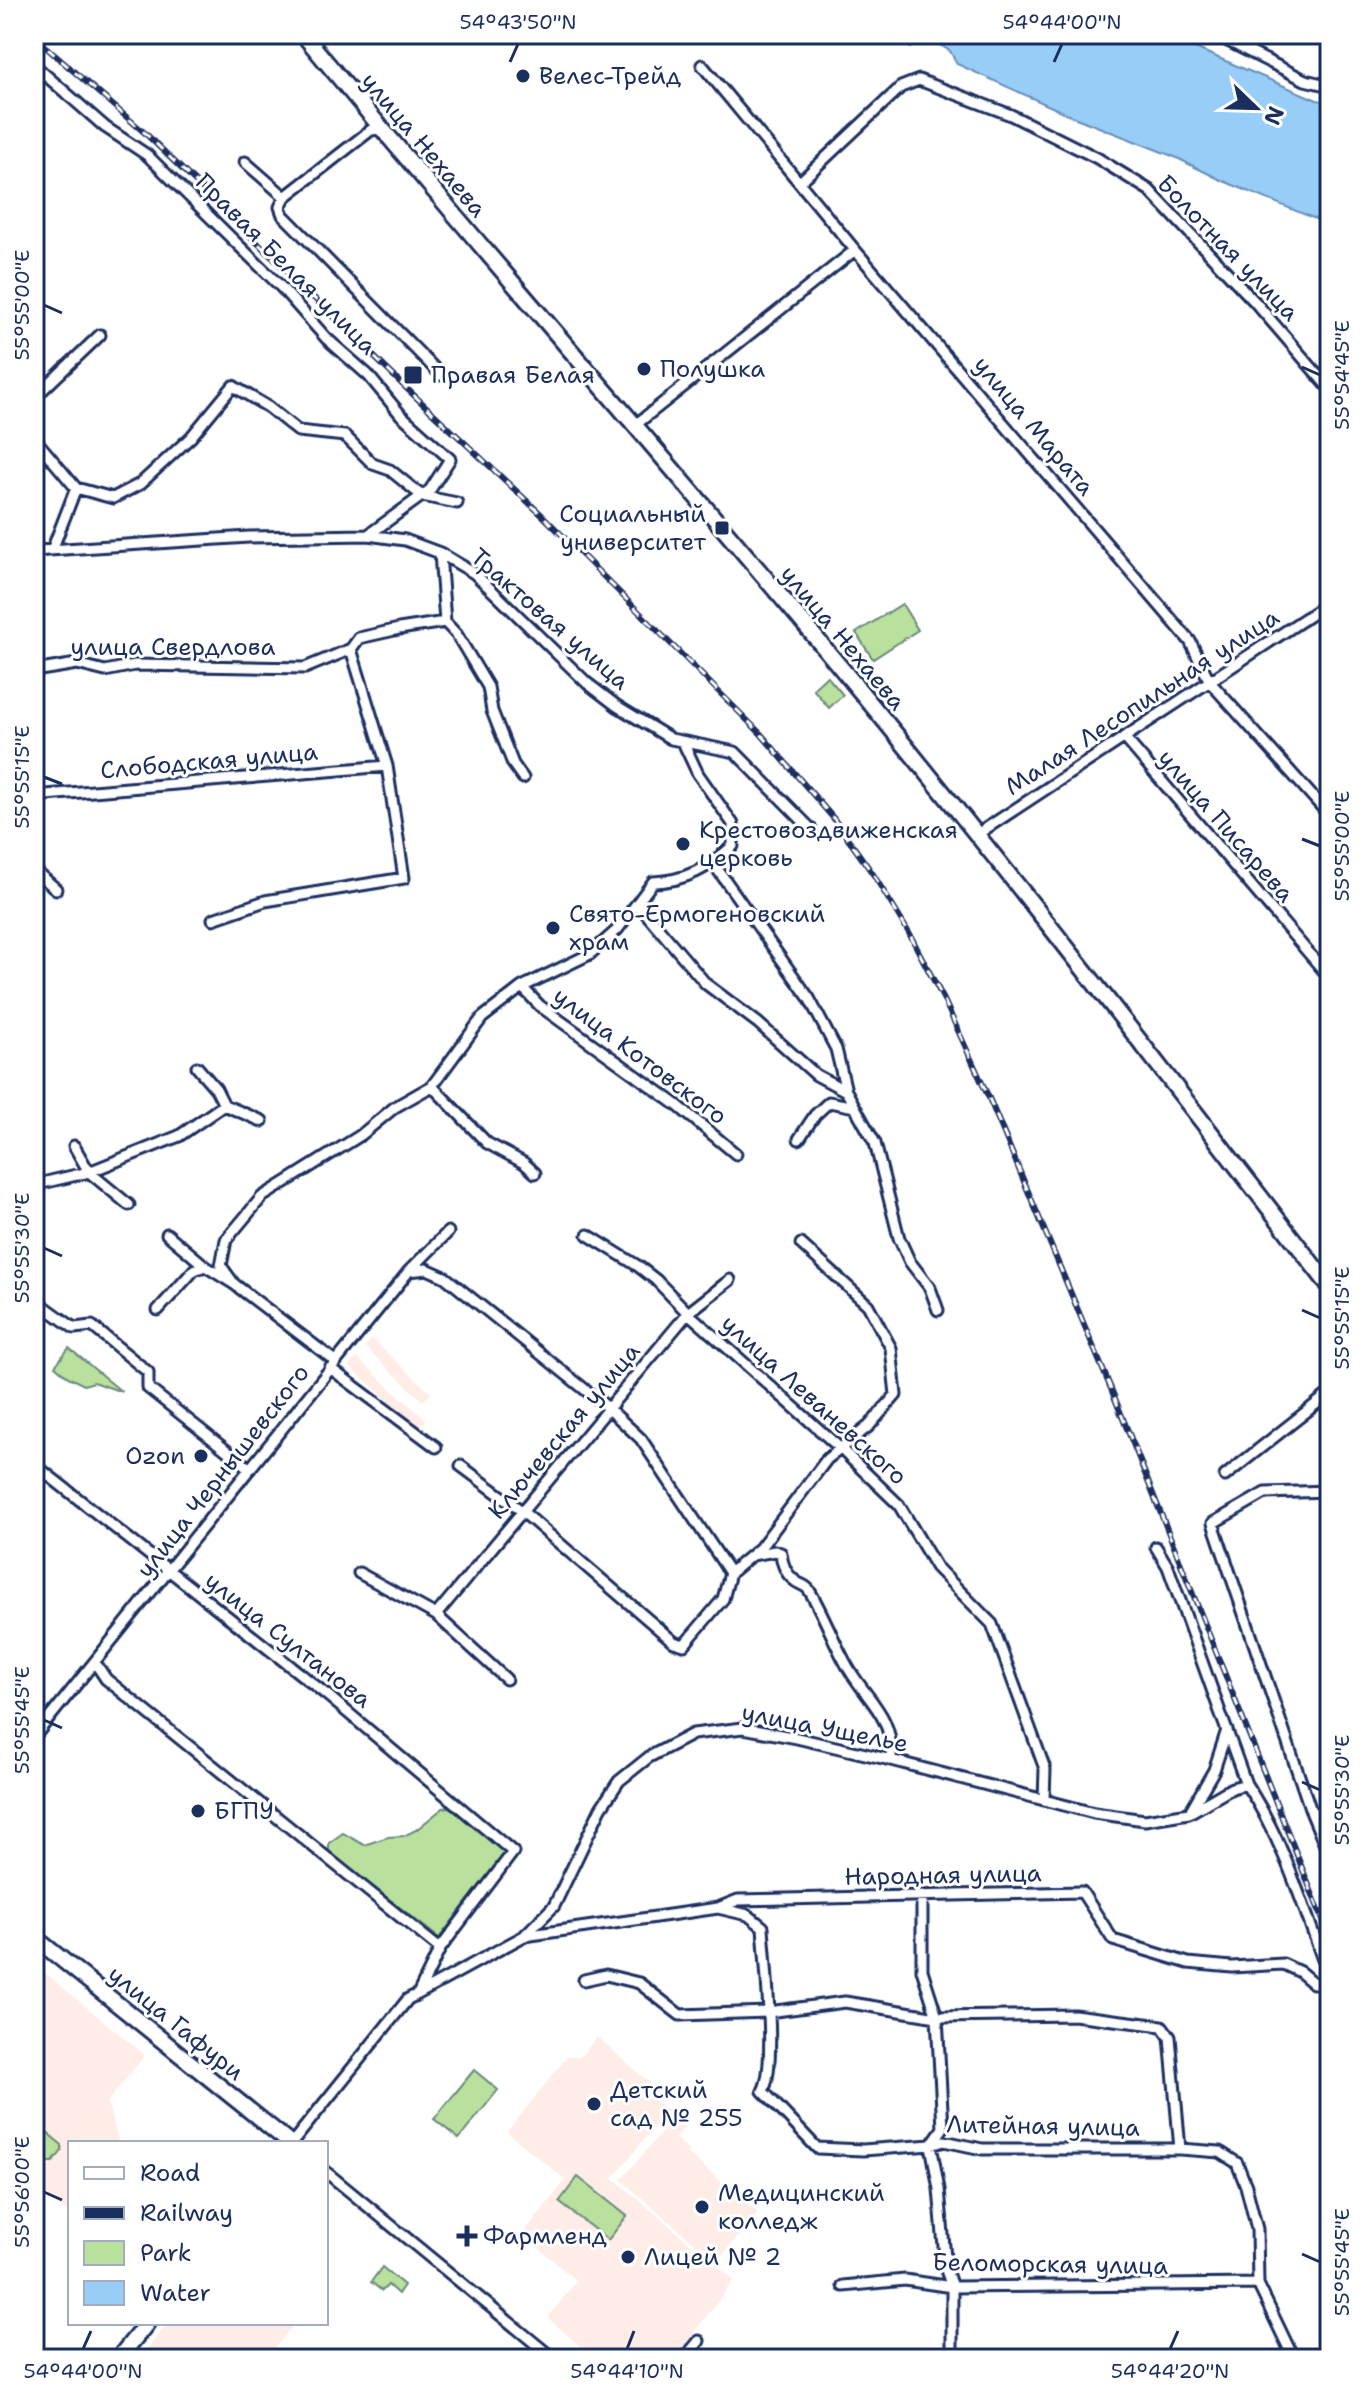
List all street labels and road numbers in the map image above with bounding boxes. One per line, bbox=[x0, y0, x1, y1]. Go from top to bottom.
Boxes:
street label: улица Нехаева bbox=[354, 66, 494, 224]
street label: Правая Белая улица bbox=[188, 166, 384, 362]
street label: Болотная улица bbox=[1150, 168, 1306, 328]
street label: улица Марата bbox=[966, 350, 1102, 502]
street label: Трактовая улица bbox=[464, 541, 636, 697]
street label: улица Нехаева bbox=[773, 559, 913, 717]
street label: Малая Лесопильная улица bbox=[999, 601, 1285, 803]
street label: улица Свердлова bbox=[71, 631, 276, 663]
street label: Слободская улица bbox=[99, 736, 319, 786]
street label: улица Писарева bbox=[1151, 743, 1301, 909]
street label: улица Котовского bbox=[546, 980, 734, 1132]
street label: улица Леваневского bbox=[714, 1308, 914, 1492]
street label: Ключевская улица bbox=[481, 1336, 647, 1526]
street label: улица Чернышевского bbox=[129, 1357, 317, 1585]
street label: улица Султанова bbox=[198, 1565, 378, 1715]
street label: улица Ущелье bbox=[739, 1696, 911, 1760]
street label: Народная улица bbox=[844, 1857, 1042, 1893]
street label: улица Гафури bbox=[101, 1958, 251, 2088]
street label: Литейная улица bbox=[946, 2108, 1140, 2144]
street label: Беломорская улица bbox=[932, 2246, 1168, 2282]

